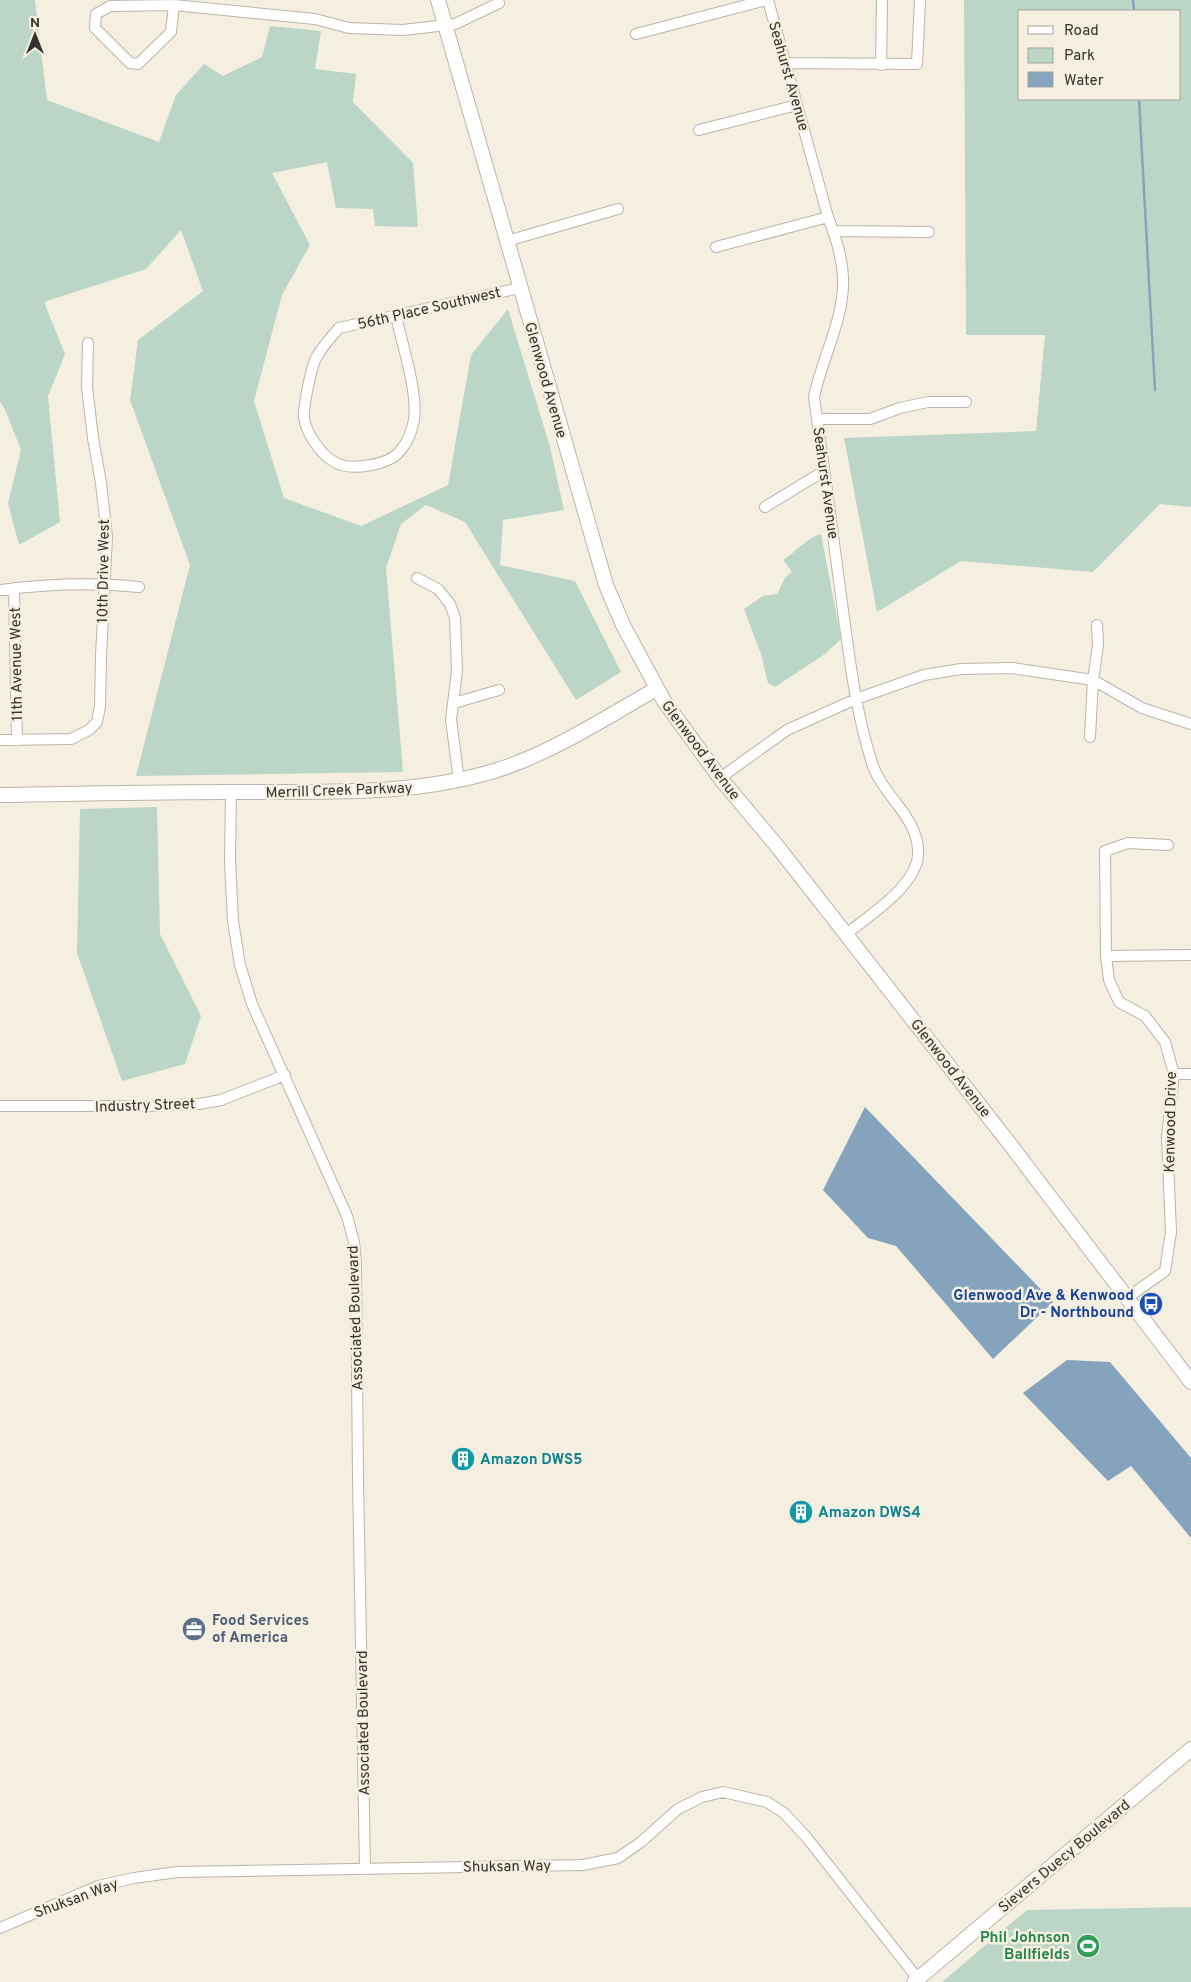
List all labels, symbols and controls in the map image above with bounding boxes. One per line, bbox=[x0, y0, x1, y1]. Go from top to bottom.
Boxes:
north arrow bbox=[10, 10, 60, 60]
legend bbox=[1018, 10, 1181, 100]
text: N bbox=[30, 15, 40, 32]
street label: Seahurst Avenue bbox=[763, 20, 812, 133]
text: Road bbox=[1064, 22, 1099, 41]
text: Park bbox=[1064, 47, 1095, 66]
text: Water bbox=[1064, 72, 1104, 91]
street label: 56th Place Southwest bbox=[356, 284, 503, 335]
street label: Glenwood Avenue bbox=[519, 320, 570, 441]
street label: Seahurst Avenue bbox=[807, 426, 842, 540]
street label: 10th Drive West bbox=[94, 519, 115, 623]
street label: 11th Avenue West bbox=[7, 607, 28, 721]
street label: Glenwood Avenue bbox=[656, 697, 744, 805]
street label: Merrill Creek Parkway bbox=[265, 779, 413, 804]
street label: Glenwood Avenue bbox=[905, 1016, 994, 1122]
street label: Kenwood Drive bbox=[1161, 1071, 1182, 1173]
street label: Industry Street bbox=[95, 1095, 196, 1118]
street label: Associated Boulevard bbox=[344, 1245, 369, 1391]
place label: Glenwood Ave & Kenwood Dr - Northbound bbox=[953, 1287, 1134, 1323]
bus stop icon: Glenwood Ave & Kenwood Dr - Northbound bbox=[1138, 1291, 1164, 1317]
building icon: Amazon DWS5 bbox=[450, 1446, 476, 1472]
place label: Amazon DWS5 bbox=[480, 1451, 582, 1470]
building icon: Amazon DWS4 bbox=[788, 1499, 814, 1525]
place label: Amazon DWS4 bbox=[818, 1504, 921, 1523]
place label: Food Services of America bbox=[212, 1612, 309, 1648]
office icon: Food Services of America bbox=[181, 1616, 207, 1642]
street label: Associated Boulevard bbox=[354, 1650, 375, 1796]
street label: Sievers Duecy Boulevard bbox=[995, 1796, 1135, 1918]
street label: Shuksan Way bbox=[463, 1857, 551, 1878]
street label: Shuksan Way bbox=[32, 1875, 121, 1923]
place label: Phil Johnson Ballfields bbox=[980, 1929, 1070, 1965]
sports icon: Phil Johnson Ballfields bbox=[1075, 1933, 1101, 1959]

